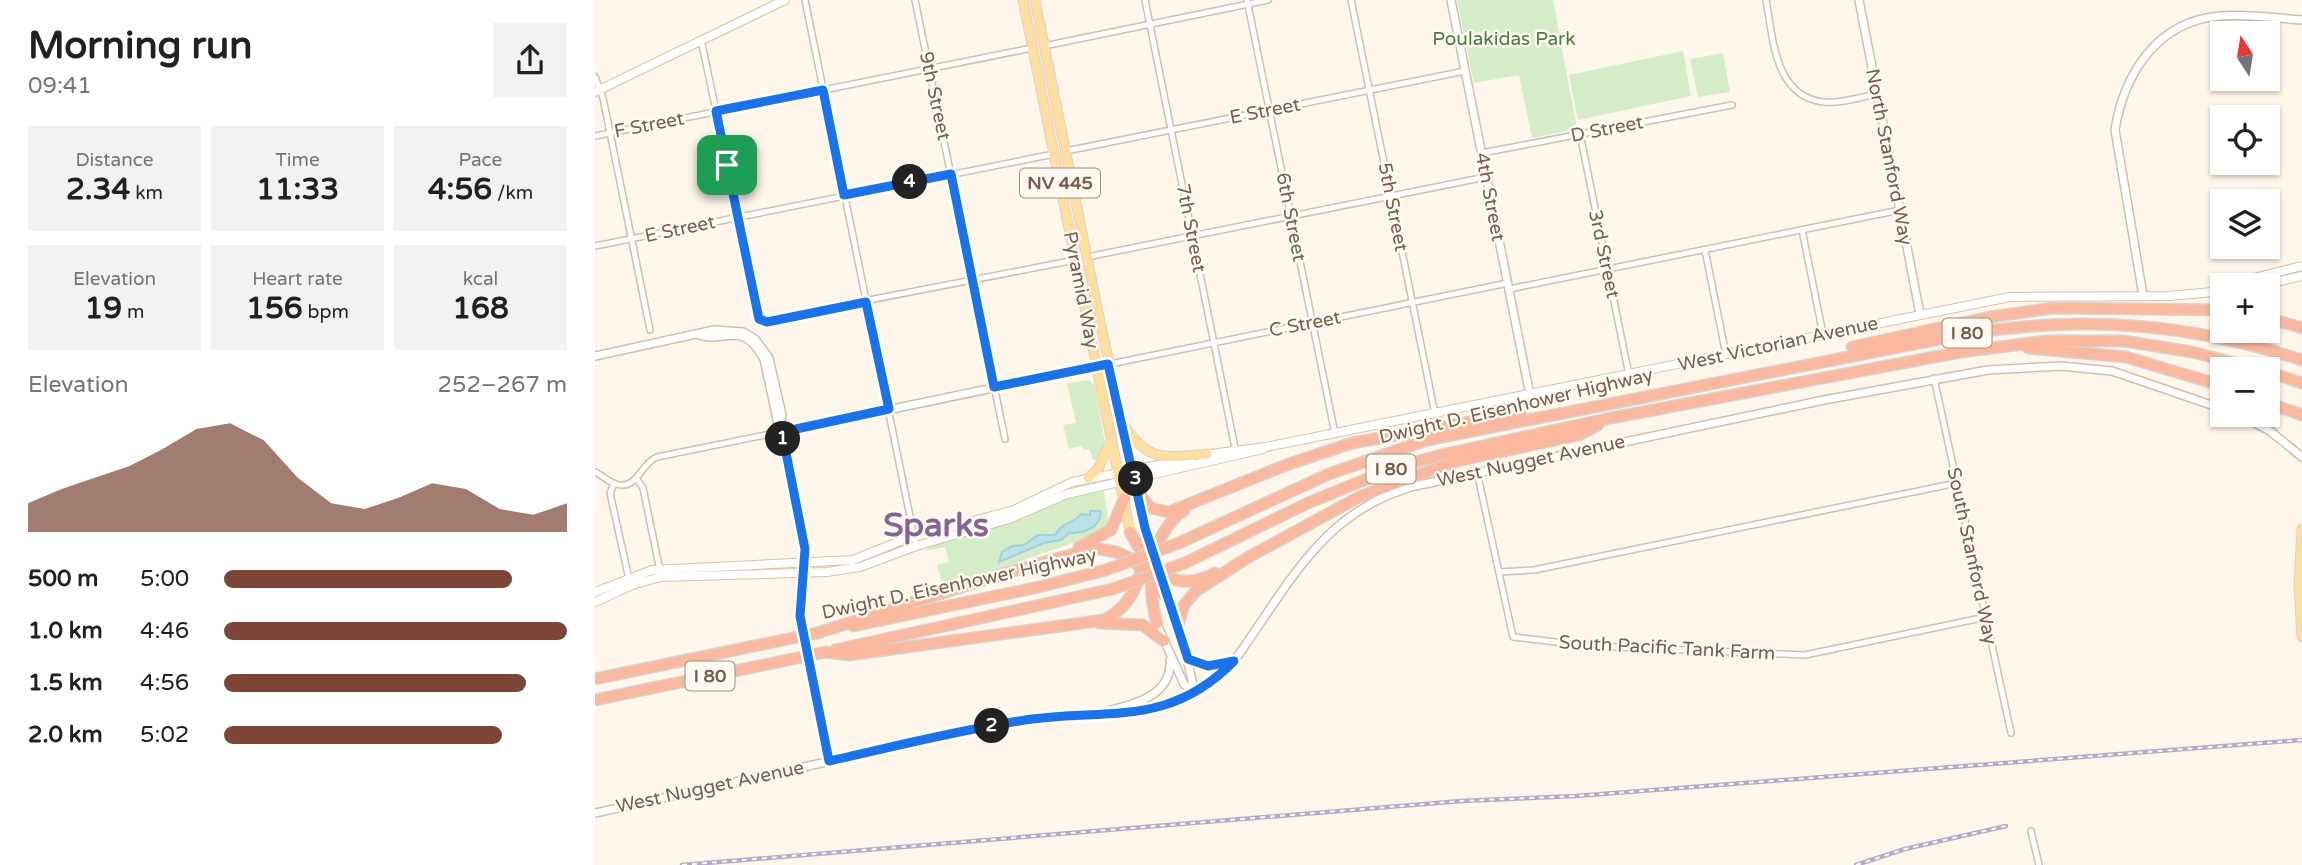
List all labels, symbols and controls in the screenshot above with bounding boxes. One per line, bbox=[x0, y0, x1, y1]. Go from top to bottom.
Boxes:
north arrow bbox=[2210, 21, 2280, 91]
map controls bbox=[2210, 21, 2280, 427]
text: Morning run bbox=[28, 23, 252, 69]
button: share bbox=[493, 23, 567, 97]
park label: Poulakidas Park bbox=[1432, 28, 1576, 50]
street label: 9th Street bbox=[915, 50, 955, 142]
street label: North Stanford Way bbox=[1861, 67, 1917, 247]
text: 09:41 bbox=[28, 72, 92, 100]
street label: E Street bbox=[1228, 93, 1302, 129]
button: locate bbox=[2210, 105, 2280, 175]
street label: F Street bbox=[612, 107, 686, 143]
street label: D Street bbox=[1569, 111, 1645, 147]
pin bbox=[697, 135, 757, 195]
icon: arrive bbox=[708, 146, 746, 184]
text: Distance bbox=[75, 149, 154, 171]
text: Time bbox=[275, 149, 320, 171]
text: Pace bbox=[459, 149, 502, 171]
street label: 4th Street bbox=[1471, 151, 1509, 243]
street label: 5th Street bbox=[1374, 161, 1412, 253]
pin: 4 bbox=[893, 164, 927, 200]
road number: NV 445 bbox=[1020, 168, 1100, 198]
text: 4 bbox=[904, 170, 915, 192]
text: 2.34 bbox=[66, 171, 130, 208]
text: 11:33 bbox=[256, 171, 339, 208]
text: 4:56 bbox=[428, 171, 492, 208]
street label: 6th Street bbox=[1272, 171, 1310, 263]
text: km bbox=[130, 182, 163, 204]
text: /km bbox=[492, 182, 533, 204]
street label: 7th Street bbox=[1172, 182, 1210, 274]
button: layers bbox=[2210, 189, 2280, 259]
street label: 3rd Street bbox=[1584, 208, 1624, 300]
street label: E Street bbox=[643, 211, 717, 247]
street label: Pyramid Way bbox=[1059, 229, 1103, 351]
text: Elevation bbox=[73, 268, 156, 290]
text: Heart rate bbox=[252, 268, 343, 290]
text: kcal bbox=[463, 268, 498, 290]
button: + bbox=[2210, 273, 2280, 343]
text: 19 bbox=[84, 290, 122, 327]
text: 156 bbox=[246, 290, 303, 327]
text: 168 bbox=[452, 290, 509, 327]
text: m bbox=[122, 301, 145, 323]
text: bpm bbox=[303, 301, 349, 323]
street label: C Street bbox=[1267, 306, 1343, 342]
street label: West Victorian Avenue bbox=[1676, 312, 1880, 376]
road number: I 80 bbox=[1943, 318, 1991, 348]
button: − bbox=[2210, 357, 2280, 427]
street label: Dwight D. Eisenhower Highway bbox=[1377, 364, 1655, 448]
text: Elevation bbox=[28, 371, 129, 399]
text: 252–267 m bbox=[438, 371, 567, 399]
pin: 1 bbox=[765, 422, 801, 457]
text: 1 bbox=[777, 427, 788, 449]
street label: West Nugget Avenue bbox=[1435, 430, 1627, 492]
road number: I 80 bbox=[1367, 454, 1415, 484]
pin: 3 bbox=[1119, 462, 1153, 496]
street label: South Stanford Way bbox=[1942, 465, 2002, 647]
text: 3 bbox=[1130, 467, 1141, 489]
district label: Sparks bbox=[883, 506, 989, 545]
street label: Dwight D. Eisenhower Highway bbox=[820, 544, 1098, 624]
text: 500 m bbox=[28, 565, 98, 593]
text: 5:00 bbox=[140, 565, 189, 593]
text: 1.0 km bbox=[28, 617, 103, 645]
text: 4:46 bbox=[140, 617, 189, 645]
street label: South Pacific Tank Farm bbox=[1558, 631, 1776, 665]
road number: I 80 bbox=[685, 662, 735, 690]
text: 1.5 km bbox=[28, 669, 103, 697]
text: 4:56 bbox=[140, 669, 189, 697]
pin: 2 bbox=[975, 708, 1009, 744]
text: 2 bbox=[986, 714, 997, 736]
text: 2.0 km bbox=[28, 721, 103, 749]
text: 5:02 bbox=[140, 721, 189, 749]
street label: West Nugget Avenue bbox=[614, 756, 806, 818]

